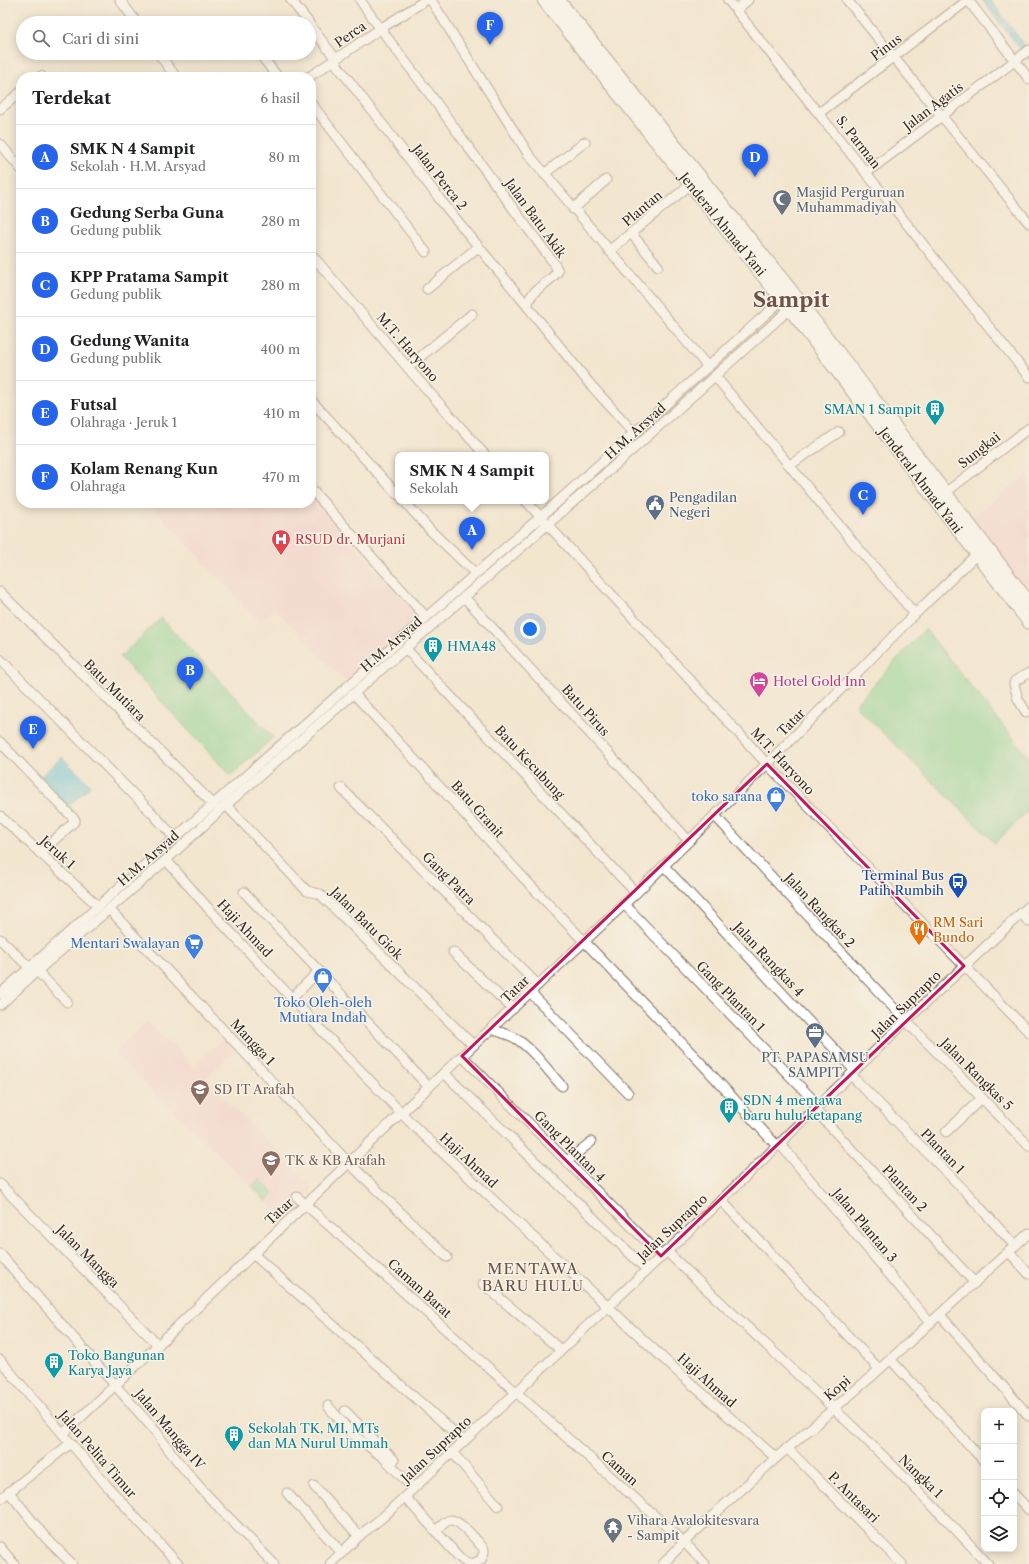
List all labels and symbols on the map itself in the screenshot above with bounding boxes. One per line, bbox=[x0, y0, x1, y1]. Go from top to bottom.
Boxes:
pin: F bbox=[477, 12, 503, 45]
street label: Perca bbox=[331, 17, 369, 50]
street label: Pinus bbox=[867, 30, 905, 64]
street label: Jalan Agatis bbox=[898, 78, 966, 135]
street label: S. Parman bbox=[833, 112, 885, 172]
street label: Jalan Perca 2 bbox=[408, 139, 471, 213]
pin: D bbox=[742, 144, 768, 177]
street label: Jenderal Ahmad Yani bbox=[675, 167, 770, 279]
street label: Jalan Batu Akik bbox=[501, 174, 570, 261]
place label: Masjid Perguruan Muhammadiyah bbox=[796, 184, 905, 215]
street label: Plantan bbox=[619, 187, 665, 229]
mosque icon: Masjid Perguruan Muhammadiyah bbox=[771, 188, 793, 216]
district label: Sampit bbox=[753, 287, 830, 312]
street label: M.T. Haryono bbox=[374, 309, 442, 385]
building icon: SMAN 1 Sampit bbox=[924, 398, 946, 426]
street label: H.M. Arsyad bbox=[601, 399, 669, 462]
place label: SMAN 1 Sampit bbox=[824, 401, 921, 417]
street label: Jenderal Ahmad Yani bbox=[875, 422, 966, 536]
street label: Sungkai bbox=[955, 429, 1003, 471]
pin: C bbox=[850, 482, 876, 515]
place label: Pengadilan Negeri bbox=[669, 489, 737, 520]
public building icon: Pengadilan Negeri bbox=[644, 493, 666, 521]
pin: A bbox=[459, 517, 485, 550]
hospital icon: RSUD dr. Murjani bbox=[270, 528, 292, 556]
place label: RSUD dr. Murjani bbox=[295, 531, 405, 547]
street label: H.M. Arsyad bbox=[357, 613, 425, 675]
your location bbox=[520, 619, 540, 639]
building icon: HMA48 bbox=[422, 635, 444, 663]
place label: HMA48 bbox=[447, 638, 496, 654]
street label: Batu Mutiara bbox=[81, 656, 149, 724]
pin: B bbox=[177, 657, 203, 690]
hotel icon: Hotel Gold Inn bbox=[748, 670, 770, 698]
place label: Hotel Gold Inn bbox=[773, 673, 866, 689]
street label: Batu Pirus bbox=[559, 681, 613, 739]
street label: Tatar bbox=[774, 705, 808, 739]
pin: E bbox=[20, 716, 46, 749]
street label: Batu Kecubung bbox=[492, 722, 568, 802]
street label: M.T. Haryono bbox=[748, 724, 818, 798]
street label: Batu Granit bbox=[448, 777, 508, 841]
shop icon: toko sarana bbox=[765, 785, 787, 813]
place label: toko sarana bbox=[691, 788, 762, 804]
street label: H.M. Arsyad bbox=[114, 827, 182, 889]
street label: Jeruk 1 bbox=[36, 831, 79, 872]
street label: Gang Patra bbox=[419, 848, 479, 908]
place label: Terminal Bus Patih Rumbih bbox=[859, 867, 944, 898]
street label: Jalan Rangkas 2 bbox=[780, 868, 858, 950]
bus stop icon: Terminal Bus Patih Rumbih bbox=[947, 871, 969, 899]
street label: Jalan Batu Giok bbox=[326, 882, 407, 963]
street label: Haji Ahmad bbox=[214, 896, 276, 960]
place label: RM Sari Bundo bbox=[933, 914, 983, 945]
street label: Jalan Rangkas 4 bbox=[729, 917, 807, 999]
restaurant icon: RM Sari Bundo bbox=[908, 918, 930, 946]
supermarket icon: Mentari Swalayan bbox=[183, 932, 205, 960]
place label: Mentari Swalayan bbox=[70, 935, 180, 951]
street label: Gang Plantan 1 bbox=[693, 957, 769, 1035]
shop icon: Toko Oleh-oleh Mutiara Indah bbox=[312, 966, 334, 994]
street label: Jalan Suprapto bbox=[867, 967, 944, 1042]
street label: Tatar bbox=[498, 972, 533, 1006]
place label: Toko Oleh-oleh Mutiara Indah bbox=[274, 994, 372, 1025]
street label: Mangga 1 bbox=[228, 1016, 279, 1069]
office icon: PT. PAPASAMSU SAMPIT bbox=[804, 1021, 826, 1049]
street label: Jalan Rangkas 5 bbox=[936, 1033, 1016, 1113]
place label: PT. PAPASAMSU SAMPIT bbox=[761, 1049, 869, 1080]
school or university icon: SD IT Arafah bbox=[189, 1078, 211, 1106]
place label: SD IT Arafah bbox=[214, 1081, 295, 1097]
place label: SDN 4 mentawa baru hulu ketapang bbox=[743, 1092, 862, 1123]
building icon: SDN 4 mentawa baru hulu ketapang bbox=[718, 1096, 740, 1124]
street label: Gang Plantan 4 bbox=[531, 1107, 609, 1185]
street label: Plantan 1 bbox=[918, 1125, 969, 1177]
street label: Haji Ahmad bbox=[437, 1129, 501, 1191]
school or university icon: TK & KB Arafah bbox=[260, 1149, 282, 1177]
place label: TK & KB Arafah bbox=[285, 1152, 386, 1168]
street label: Plantan 2 bbox=[879, 1161, 931, 1215]
street label: Jalan Plantan 3 bbox=[828, 1183, 900, 1265]
street label: Jalan Suprapto bbox=[632, 1190, 710, 1265]
street label: Tatar bbox=[262, 1194, 297, 1228]
street label: Jalan Mangga bbox=[52, 1220, 123, 1291]
street label: Caman Barat bbox=[385, 1255, 455, 1321]
district label: MENTAWA BARU HULU bbox=[482, 1259, 584, 1295]
place label: Toko Bangunan Karya Jaya bbox=[68, 1347, 165, 1378]
street label: Haji Ahmad bbox=[674, 1350, 740, 1410]
building icon: Toko Bangunan Karya Jaya bbox=[43, 1351, 65, 1379]
street label: Kopi bbox=[821, 1372, 854, 1404]
street label: Jalan Mangga IV bbox=[131, 1384, 209, 1473]
street label: Jalan Pelita Timur bbox=[54, 1406, 141, 1501]
street label: Jalan Suprapto bbox=[396, 1412, 474, 1487]
place label: Sekolah TK, MI, MTs dan MA Nurul Ummah bbox=[248, 1420, 388, 1451]
building icon: Sekolah TK, MI, MTs dan MA Nurul Ummah bbox=[223, 1424, 245, 1452]
street label: Caman bbox=[598, 1447, 642, 1489]
street label: Nangka 1 bbox=[896, 1451, 947, 1501]
street label: P. Antasari bbox=[825, 1468, 883, 1526]
place label: Vihara Avalokitesvara - Sampit bbox=[626, 1512, 759, 1543]
temple icon: Vihara Avalokitesvara - Sampit bbox=[602, 1516, 624, 1544]

